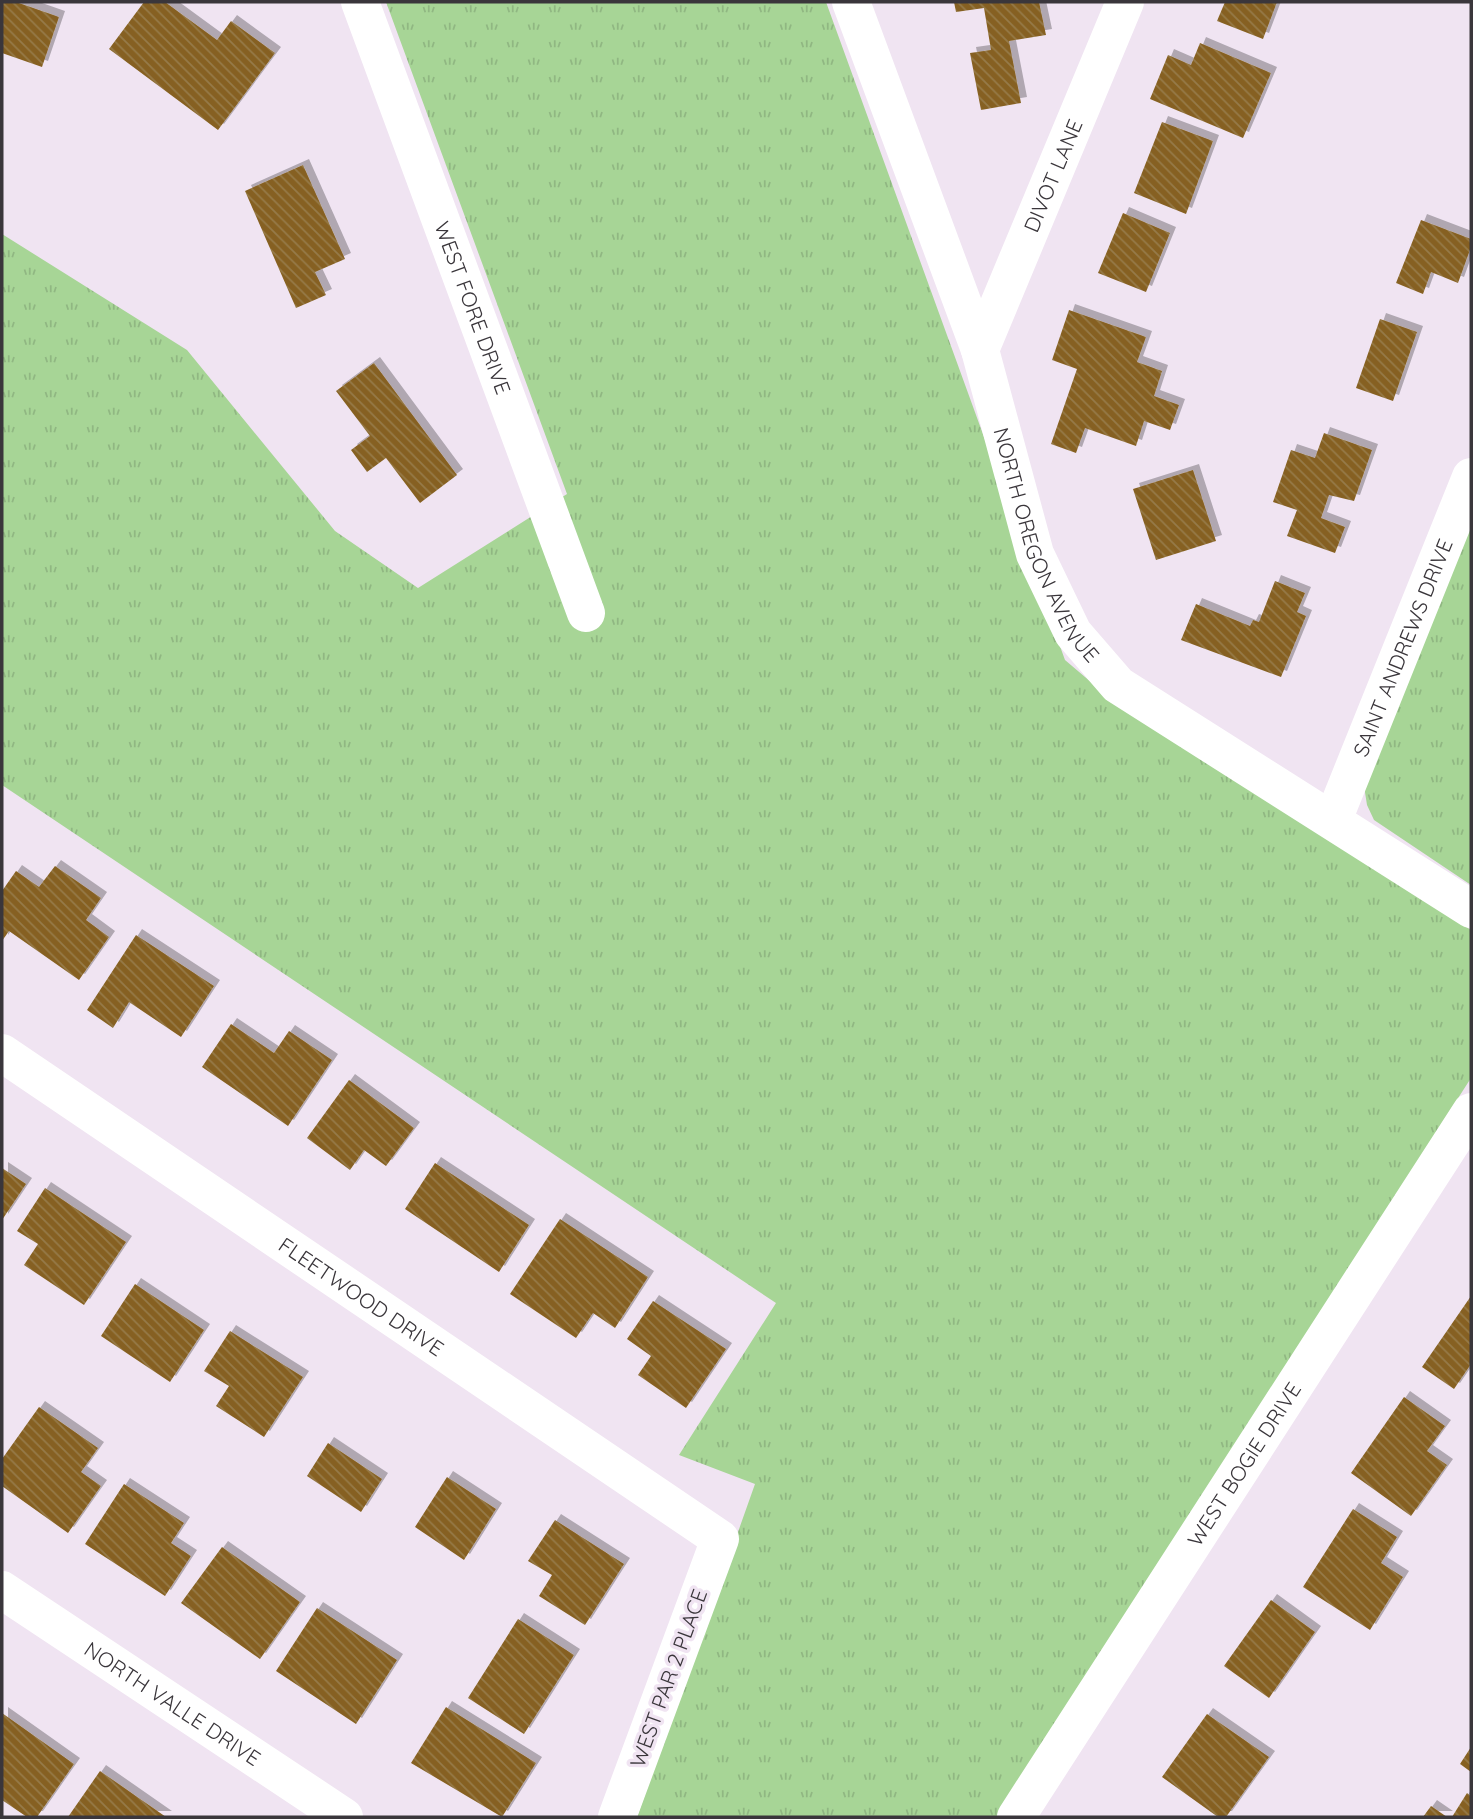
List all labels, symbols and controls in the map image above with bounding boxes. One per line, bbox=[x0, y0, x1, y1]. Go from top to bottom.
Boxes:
street label: DIVOT LANE bbox=[1018, 115, 1088, 236]
street label: WEST FORE DRIVE bbox=[429, 218, 517, 398]
street label: NORTH OREGON AVENUE bbox=[988, 425, 1105, 667]
street label: SAINT ANDREWS DRIVE bbox=[1347, 535, 1458, 760]
street label: FLEETWOOD DRIVE bbox=[274, 1231, 449, 1361]
street label: WEST BOGIE DRIVE bbox=[1181, 1377, 1306, 1551]
street label: WEST PAR 2 PLACE bbox=[624, 1585, 712, 1771]
street label: NORTH VALLE DRIVE bbox=[80, 1636, 266, 1771]

